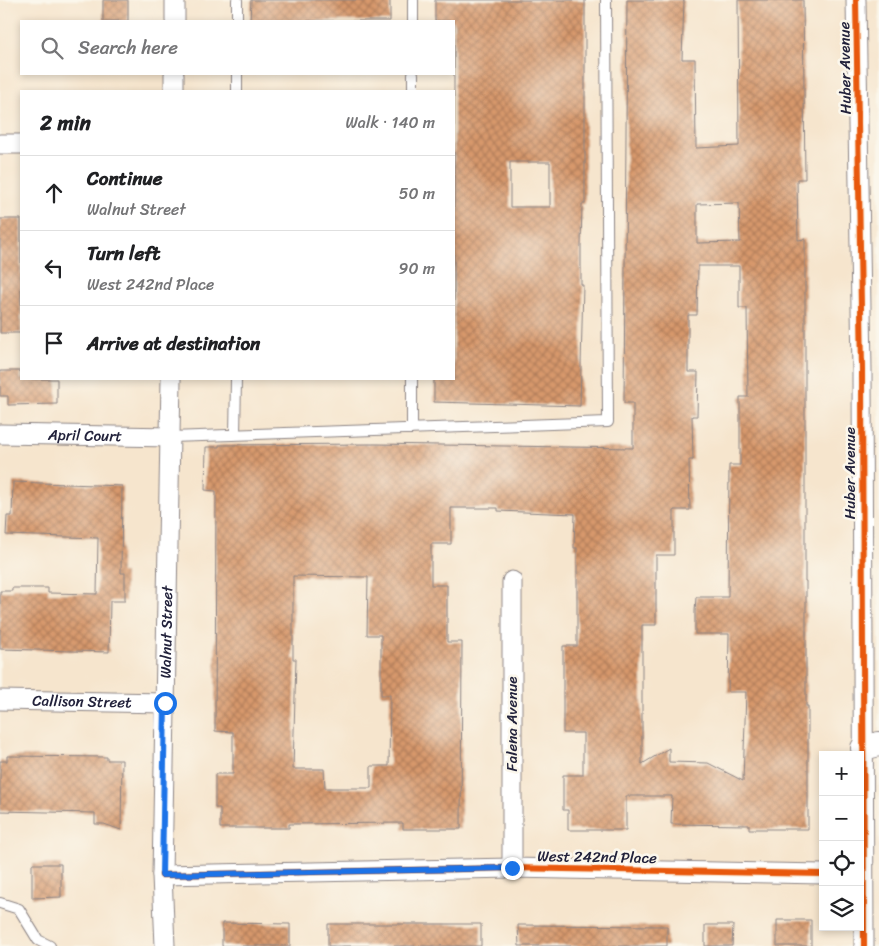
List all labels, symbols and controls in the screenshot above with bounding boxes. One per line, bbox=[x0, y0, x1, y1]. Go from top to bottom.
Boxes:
search box bbox=[20, 20, 455, 75]
street label: Huber Avenue bbox=[831, 21, 859, 114]
text: Search here bbox=[78, 31, 178, 64]
icon: search bbox=[38, 34, 66, 62]
text: 2 min bbox=[40, 104, 91, 142]
text: Walk · 140 m bbox=[346, 108, 435, 137]
text: Continue bbox=[87, 162, 163, 195]
icon: ahead bbox=[40, 179, 68, 207]
text: 50 m bbox=[399, 179, 435, 208]
text: Walnut Street bbox=[87, 195, 186, 224]
text: Turn left bbox=[87, 237, 160, 270]
icon: left bbox=[40, 254, 68, 282]
text: 90 m bbox=[399, 254, 435, 283]
text: West 242nd Place bbox=[87, 270, 214, 299]
text: Arrive at destination bbox=[87, 327, 260, 360]
icon: arrive bbox=[40, 329, 68, 357]
street label: April Court bbox=[47, 422, 123, 449]
street label: Huber Avenue bbox=[837, 426, 863, 519]
street label: Walnut Street bbox=[153, 585, 180, 679]
street label: Falena Avenue bbox=[499, 676, 525, 772]
street label: Callison Street bbox=[32, 688, 132, 715]
route start bbox=[154, 692, 177, 715]
map controls bbox=[819, 751, 864, 931]
button: + bbox=[819, 751, 864, 796]
button: − bbox=[819, 796, 864, 841]
button: locate bbox=[819, 841, 864, 886]
street label: West 242nd Place bbox=[537, 843, 657, 871]
route end bbox=[501, 857, 524, 880]
button: layers bbox=[819, 886, 864, 931]

